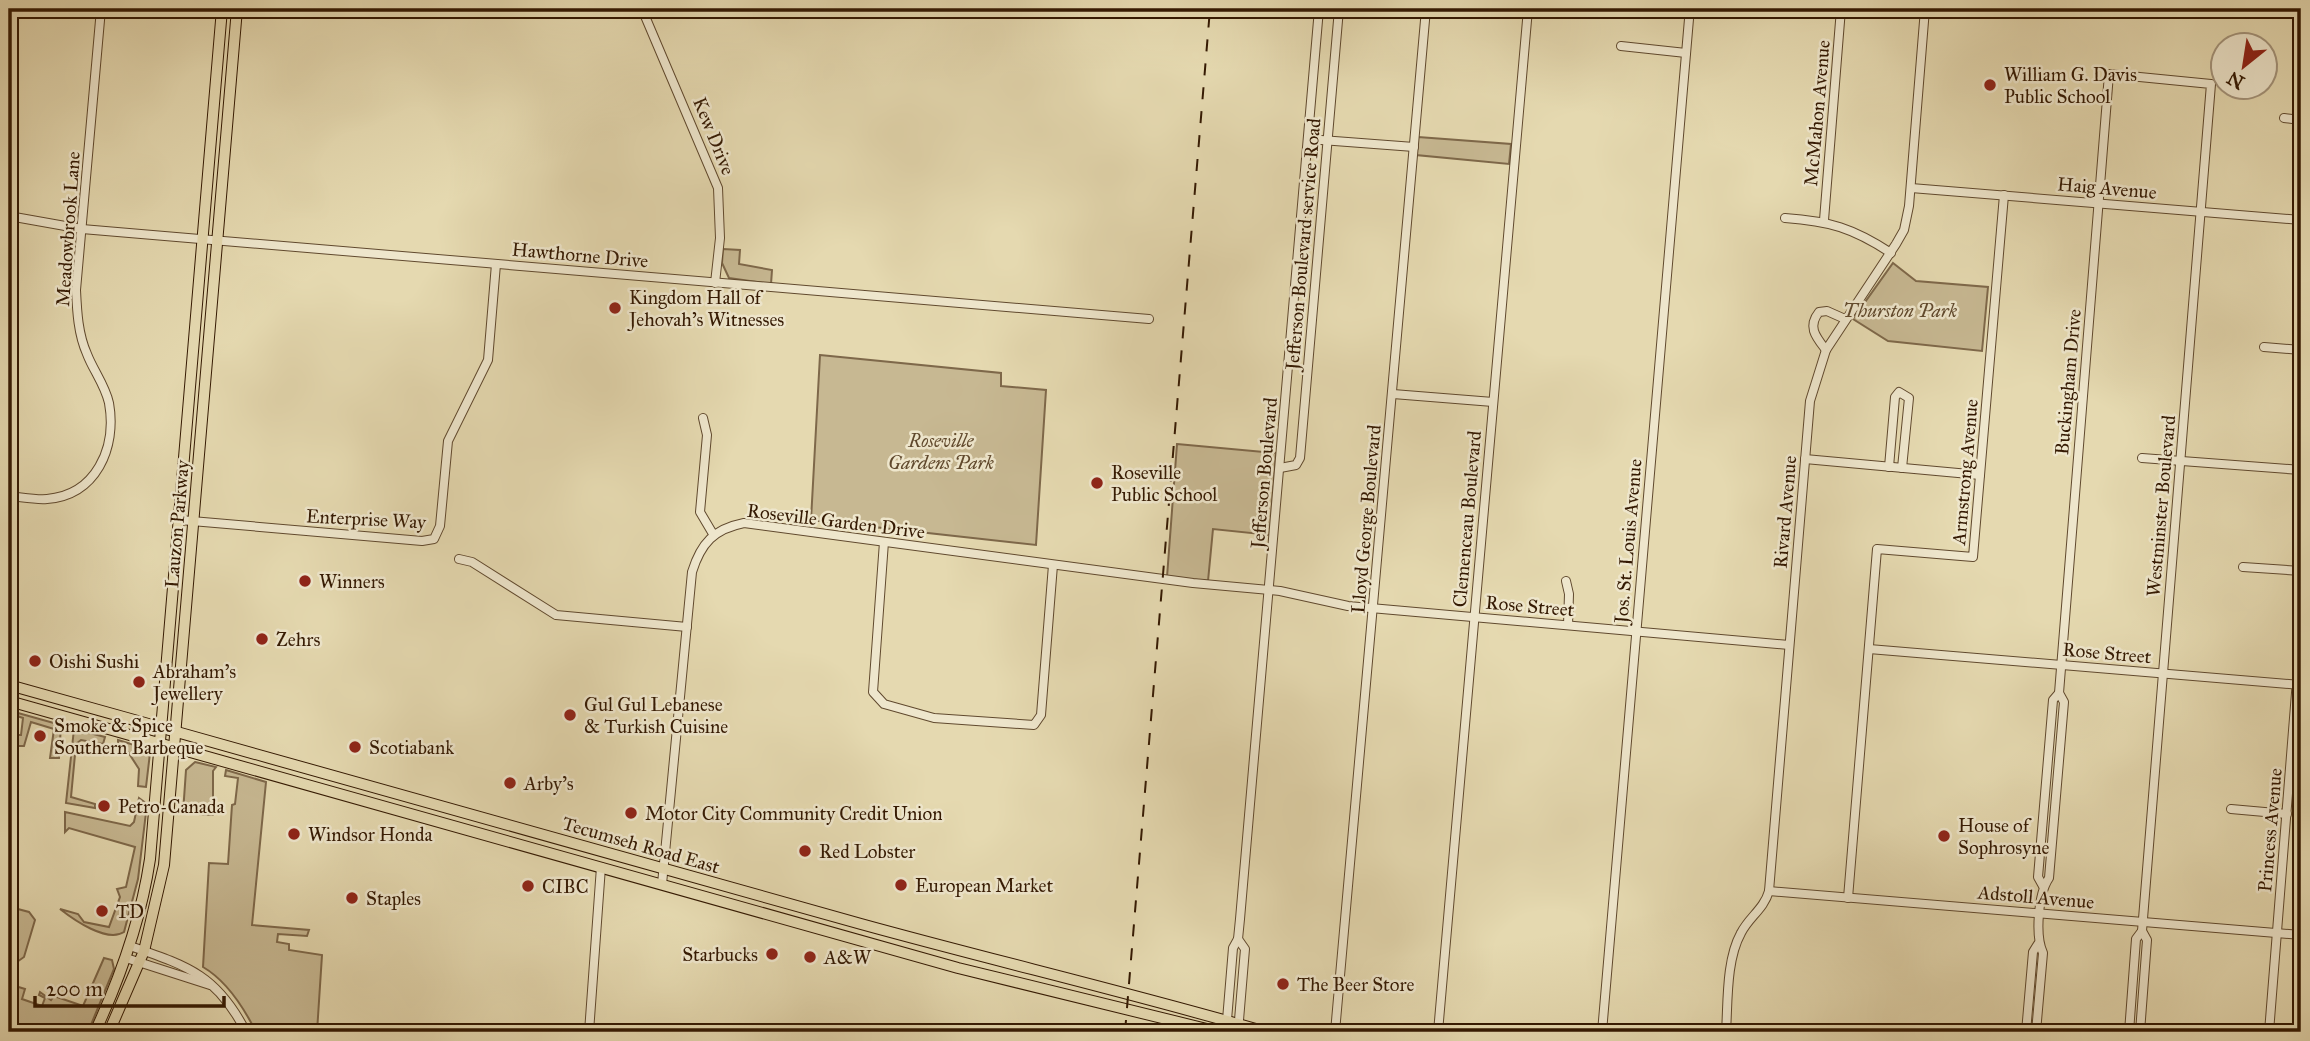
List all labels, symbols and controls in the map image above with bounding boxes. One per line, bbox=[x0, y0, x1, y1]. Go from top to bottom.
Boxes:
north arrow bbox=[2208, 32, 2278, 102]
street label: McMahon Avenue bbox=[1799, 39, 1835, 187]
place label: William G. Davis Public School bbox=[2004, 63, 2137, 108]
text: N bbox=[2223, 66, 2248, 94]
marker: William G. Davis Public School bbox=[1982, 77, 1998, 93]
street label: Kew Drive bbox=[688, 94, 740, 178]
street label: Jefferson Boulevard service Road bbox=[1280, 117, 1327, 373]
street label: Meadowbrook Lane bbox=[51, 150, 85, 307]
street label: Haig Avenue bbox=[2056, 172, 2158, 205]
street label: Hawthorne Drive bbox=[511, 238, 649, 272]
place label: Kingdom Hall of Jehovah's Witnesses bbox=[627, 286, 784, 332]
park label: Thurston Park bbox=[1843, 299, 1958, 322]
marker: Kingdom Hall of Jehovah's Witnesses bbox=[607, 300, 623, 316]
street label: Buckingham Drive bbox=[2050, 308, 2087, 456]
street label: Jefferson Boulevard bbox=[1246, 396, 1283, 552]
street label: Armstrong Avenue bbox=[1947, 398, 1984, 547]
street label: Westminster Boulevard bbox=[2142, 414, 2180, 598]
street label: Lloyd George Boulevard bbox=[1346, 423, 1387, 615]
park label: Roseville Gardens Park bbox=[888, 429, 994, 474]
street label: Clemenceau Boulevard bbox=[1448, 429, 1486, 608]
street label: Rivard Avenue bbox=[1769, 455, 1801, 569]
street label: Lauzon Parkway bbox=[160, 458, 194, 589]
street label: Jos. St. Louis Avenue bbox=[1609, 458, 1648, 626]
place label: Roseville Public School bbox=[1111, 461, 1218, 506]
marker: Roseville Public School bbox=[1089, 475, 1105, 491]
street label: Roseville Garden Drive bbox=[746, 499, 926, 543]
street label: Enterprise Way bbox=[305, 504, 428, 534]
place label: Winners bbox=[319, 570, 385, 593]
marker: Winners bbox=[297, 573, 313, 589]
street label: Rose Street bbox=[1485, 591, 1576, 621]
place label: Zehrs bbox=[276, 628, 320, 651]
marker: Zehrs bbox=[254, 631, 270, 647]
street label: Rose Street bbox=[2062, 638, 2153, 668]
place label: Oishi Sushi bbox=[49, 650, 139, 673]
marker: Oishi Sushi bbox=[27, 653, 43, 669]
place label: Abraham's Jewellery bbox=[151, 660, 236, 706]
marker: Abraham's Jewellery bbox=[131, 674, 147, 690]
place label: Gul Gul Lebanese & Turkish Cuisine bbox=[584, 693, 728, 738]
marker: Gul Gul Lebanese & Turkish Cuisine bbox=[562, 707, 578, 723]
place label: Smoke & Spice Southern Barbeque bbox=[54, 714, 203, 760]
marker: Smoke & Spice Southern Barbeque bbox=[32, 728, 48, 744]
place label: Scotiabank bbox=[369, 736, 454, 759]
marker: Scotiabank bbox=[347, 739, 363, 755]
street label: Princess Avenue bbox=[2253, 767, 2287, 893]
place label: Arby's bbox=[523, 772, 574, 795]
marker: Arby's bbox=[502, 775, 518, 791]
place label: Petro-Canada bbox=[118, 795, 225, 818]
marker: Petro-Canada bbox=[96, 798, 112, 814]
place label: Motor City Community Credit Union bbox=[645, 802, 942, 825]
marker: Motor City Community Credit Union bbox=[623, 805, 639, 821]
street label: Tecumseh Road East bbox=[560, 812, 723, 879]
place label: House of Sophrosyne bbox=[1958, 814, 2049, 859]
place label: Windsor Honda bbox=[308, 823, 434, 846]
marker: Windsor Honda bbox=[286, 826, 302, 842]
marker: House of Sophrosyne bbox=[1936, 828, 1952, 844]
place label: Red Lobster bbox=[819, 840, 916, 863]
marker: Red Lobster bbox=[797, 843, 813, 859]
place label: European Market bbox=[915, 874, 1053, 897]
place label: CIBC bbox=[542, 875, 589, 898]
marker: European Market bbox=[893, 877, 909, 893]
marker: CIBC bbox=[520, 878, 536, 894]
street label: Adstoll Avenue bbox=[1976, 880, 2095, 914]
place label: Staples bbox=[366, 887, 421, 910]
marker: Staples bbox=[344, 890, 360, 906]
place label: TD bbox=[116, 900, 144, 923]
marker: TD bbox=[94, 903, 110, 919]
place label: Starbucks bbox=[682, 943, 758, 966]
marker: Starbucks bbox=[764, 946, 780, 962]
place label: A&W bbox=[823, 946, 872, 969]
marker: A&W bbox=[802, 949, 818, 965]
scale bar bbox=[35, 964, 224, 1008]
place label: The Beer Store bbox=[1297, 973, 1414, 996]
text: 200 m bbox=[46, 976, 103, 1002]
marker: The Beer Store bbox=[1275, 976, 1291, 992]

